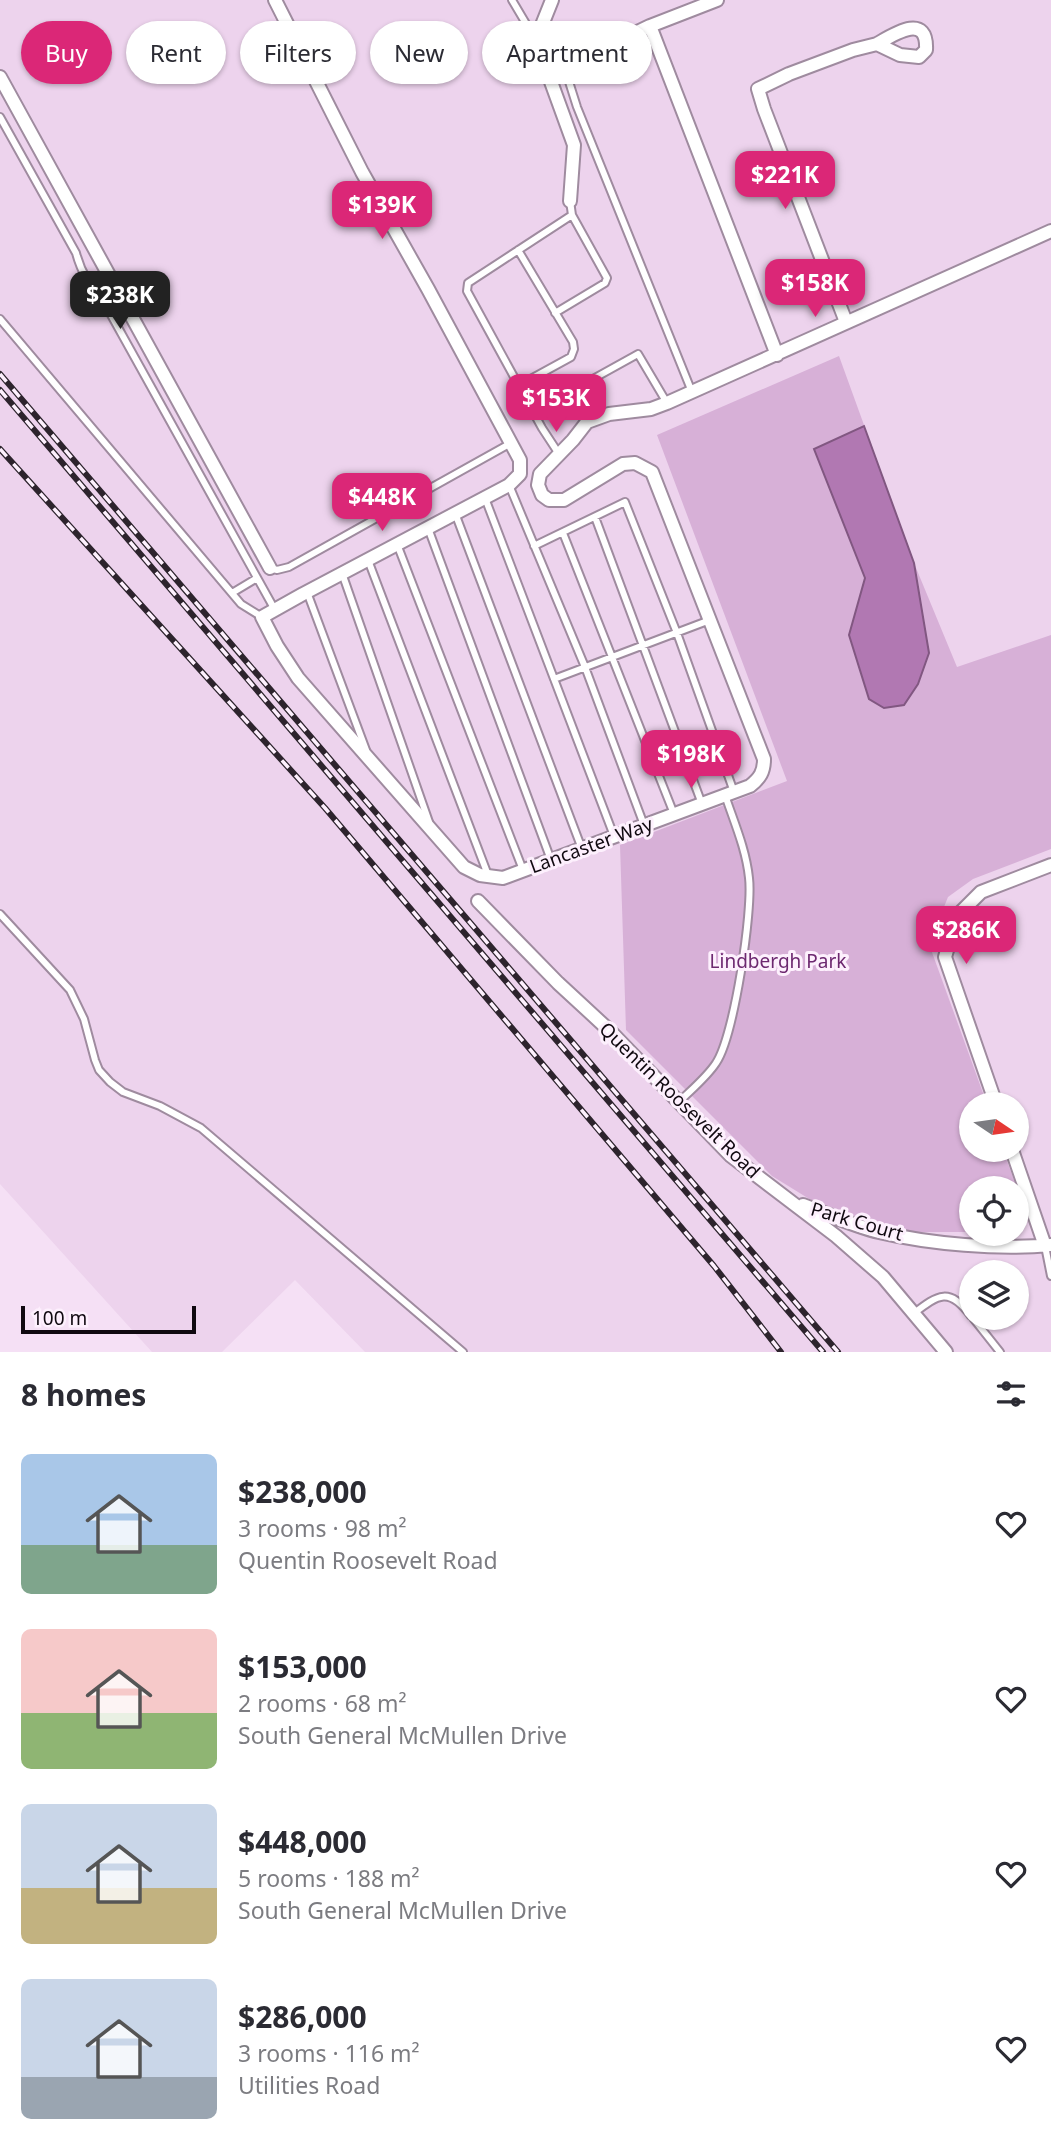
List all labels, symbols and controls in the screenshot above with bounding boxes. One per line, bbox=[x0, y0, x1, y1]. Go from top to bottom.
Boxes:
chip: Buy bbox=[21, 21, 112, 84]
chip: Rent bbox=[126, 21, 226, 84]
chip: Filters bbox=[240, 21, 356, 84]
chip: New bbox=[370, 21, 468, 84]
chip: Apartment bbox=[482, 21, 652, 84]
pin: $221K bbox=[736, 152, 834, 211]
text: $221K bbox=[751, 158, 819, 190]
pin: $139K bbox=[333, 182, 431, 241]
text: $139K bbox=[348, 188, 416, 220]
pin: $158K bbox=[766, 260, 864, 319]
text: $158K bbox=[781, 266, 849, 298]
pin: $238K bbox=[71, 272, 169, 331]
text: $238K bbox=[86, 278, 154, 310]
pin: $153K bbox=[507, 374, 605, 434]
text: $153K bbox=[522, 381, 590, 413]
pin: $448K bbox=[333, 474, 431, 533]
text: $448K bbox=[348, 480, 416, 512]
pin: $198K bbox=[642, 730, 740, 790]
text: $198K bbox=[657, 737, 725, 769]
street label: Lancaster Way bbox=[526, 811, 656, 879]
pin: $286K bbox=[917, 906, 1015, 966]
text: $286K bbox=[932, 913, 1000, 945]
park label: Lindbergh Park bbox=[710, 948, 846, 974]
street label: Quentin Roosevelt Road bbox=[594, 1016, 766, 1184]
north arrow bbox=[959, 1092, 1029, 1162]
map controls bbox=[959, 1092, 1029, 1330]
button: locate bbox=[959, 1176, 1029, 1246]
street label: Park Court bbox=[808, 1195, 906, 1247]
button: layers bbox=[959, 1260, 1029, 1330]
scale bar bbox=[21, 1303, 196, 1335]
text: 100 m bbox=[32, 1305, 87, 1331]
text: 8 homes bbox=[21, 1374, 146, 1415]
icon: filters bbox=[992, 1375, 1030, 1413]
text: $238,000 bbox=[238, 1471, 367, 1512]
icon: home bbox=[77, 1482, 161, 1566]
icon: heart bbox=[992, 1505, 1030, 1543]
text: 3 rooms · 98 m² bbox=[238, 1512, 407, 1544]
text: Quentin Roosevelt Road bbox=[238, 1544, 498, 1576]
text: $153,000 bbox=[238, 1646, 367, 1687]
icon: home bbox=[77, 1657, 161, 1741]
icon: heart bbox=[992, 1680, 1030, 1718]
text: 2 rooms · 68 m² bbox=[238, 1687, 407, 1719]
text: South General McMullen Drive bbox=[238, 1719, 567, 1751]
text: $448,000 bbox=[238, 1821, 367, 1862]
icon: home bbox=[77, 1832, 161, 1916]
icon: heart bbox=[992, 1855, 1030, 1893]
text: 5 rooms · 188 m² bbox=[238, 1862, 420, 1894]
text: South General McMullen Drive bbox=[238, 1894, 567, 1926]
text: $286,000 bbox=[238, 1996, 367, 2037]
icon: home bbox=[77, 2007, 161, 2091]
icon: heart bbox=[992, 2030, 1030, 2068]
text: 3 rooms · 116 m² bbox=[238, 2037, 420, 2069]
text: Utilities Road bbox=[238, 2069, 380, 2101]

